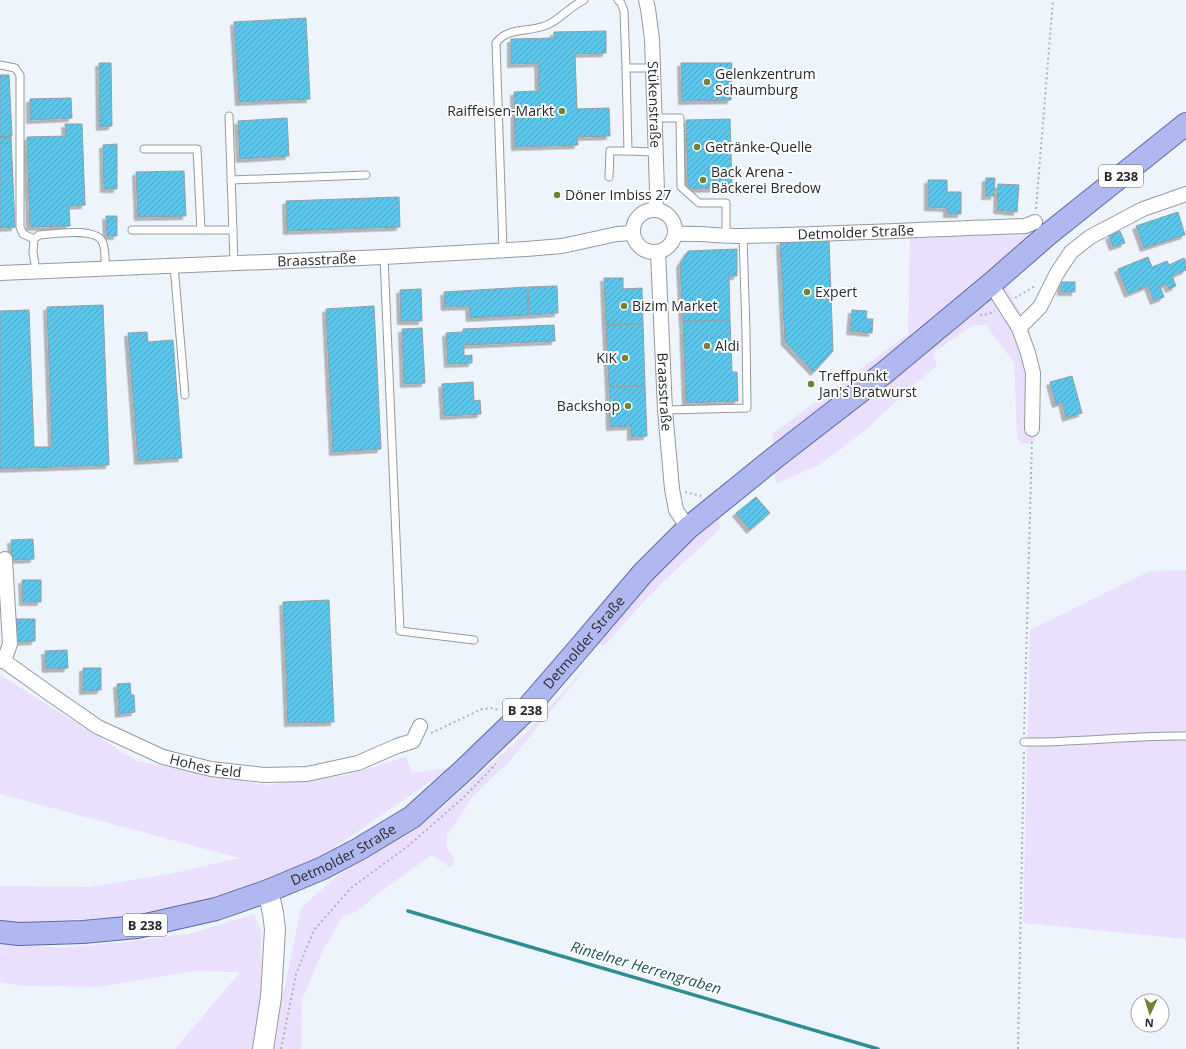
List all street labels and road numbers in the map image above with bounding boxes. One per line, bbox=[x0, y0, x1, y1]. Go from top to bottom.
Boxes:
street label: Stükenstraße bbox=[644, 61, 666, 148]
road number: B 238 bbox=[1099, 165, 1143, 187]
street label: Detmolder Straße bbox=[797, 220, 915, 244]
street label: Braasstraße bbox=[277, 248, 357, 270]
street label: Braasstraße bbox=[653, 352, 677, 432]
street label: Detmolder Straße bbox=[538, 591, 629, 693]
road number: B 238 bbox=[503, 699, 547, 721]
street label: Hohes Feld bbox=[168, 749, 242, 781]
street label: Detmolder Straße bbox=[287, 819, 399, 890]
road number: B 238 bbox=[123, 914, 167, 936]

